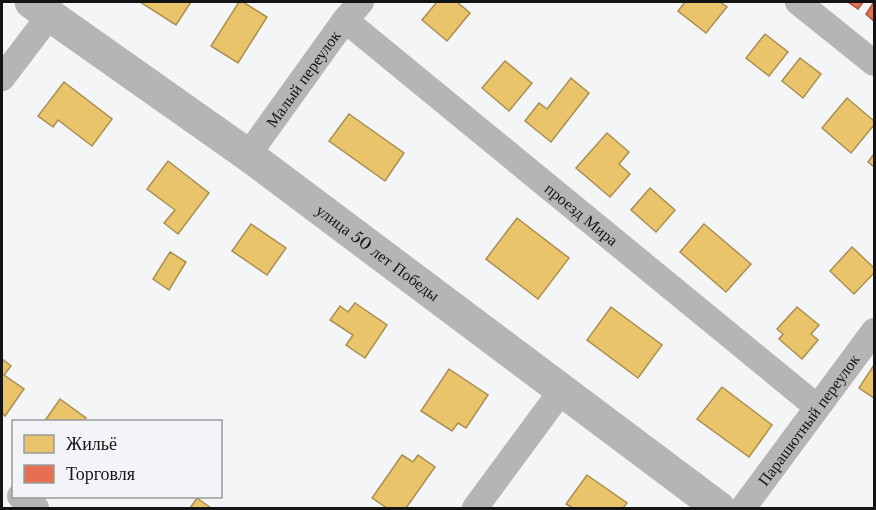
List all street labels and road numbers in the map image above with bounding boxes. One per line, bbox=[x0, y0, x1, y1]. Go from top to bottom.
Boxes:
street label: Малый переулок bbox=[261, 26, 345, 131]
street label: проезд Мира bbox=[541, 178, 622, 250]
street label: улица 50 лет Победы bbox=[312, 200, 444, 305]
street label: Парашютный переулок bbox=[753, 350, 864, 489]

